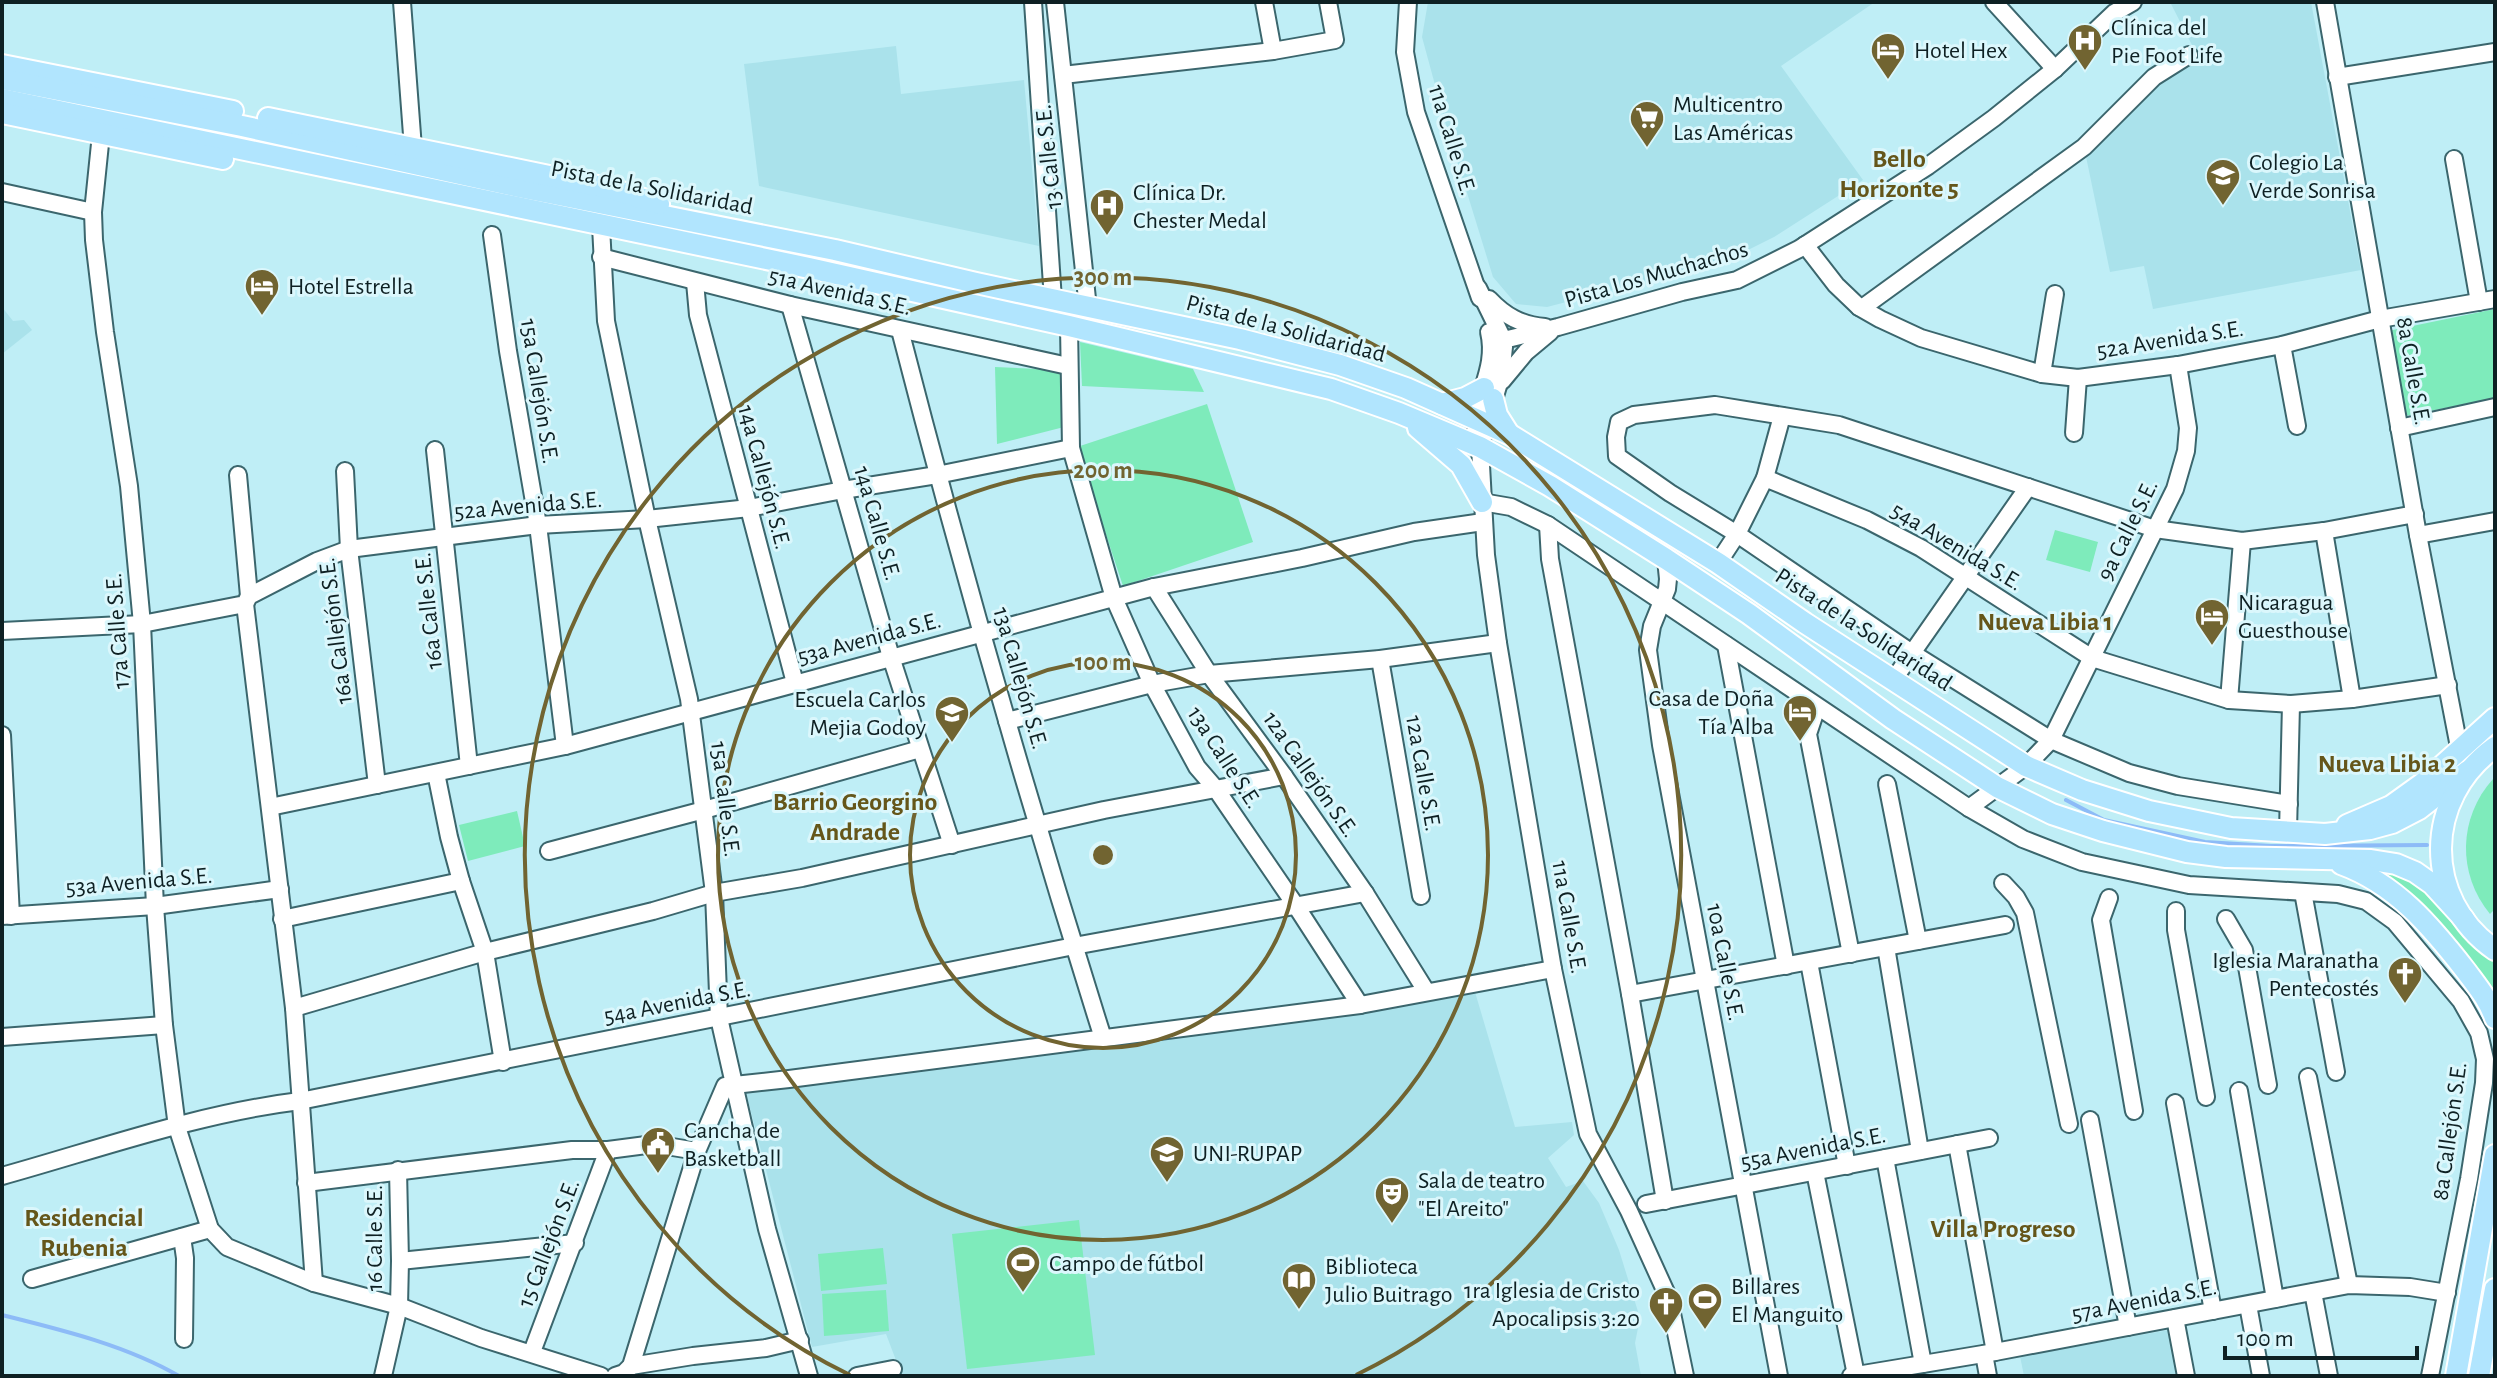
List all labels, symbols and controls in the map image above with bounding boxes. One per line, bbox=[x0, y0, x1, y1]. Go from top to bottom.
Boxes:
place label: Clínica del Pie Foot Life bbox=[2111, 16, 2223, 68]
hospital icon: Clínica del Pie Foot Life bbox=[2066, 22, 2104, 72]
hotel icon: Hotel Hex bbox=[1869, 31, 1907, 81]
place label: Hotel Hex bbox=[1914, 39, 2008, 63]
street label: 11a Calle S.E. bbox=[1424, 82, 1480, 199]
place label: Multicentro Las Américas bbox=[1673, 93, 1793, 145]
supermarket icon: Multicentro Las Américas bbox=[1628, 99, 1666, 149]
street label: 13 Calle S.E. bbox=[1032, 103, 1066, 210]
district label: Bello Horizonte 5 bbox=[1839, 146, 1959, 202]
place label: Colegio La Verde Sonrisa bbox=[2249, 151, 2376, 203]
street label: Pista de la Solidaridad bbox=[549, 157, 755, 219]
school or university icon: Colegio La Verde Sonrisa bbox=[2204, 157, 2242, 207]
place label: Clínica Dr. Chester Medal bbox=[1133, 181, 1267, 233]
hospital icon: Clínica Dr. Chester Medal bbox=[1088, 187, 1126, 237]
street label: Pista Los Muchachos bbox=[1562, 237, 1751, 313]
street label: 51a Avenida S.E. bbox=[766, 264, 913, 320]
text: 300 m bbox=[1074, 266, 1132, 290]
hotel icon: Hotel Estrella bbox=[243, 267, 281, 317]
place label: Hotel Estrella bbox=[288, 275, 414, 299]
street label: Pista de la Solidaridad bbox=[1183, 291, 1388, 367]
street label: 8a Calle S.E. bbox=[2392, 315, 2434, 427]
street label: 15a Callejón S.E. bbox=[516, 317, 562, 465]
street label: 52a Avenida S.E. bbox=[2095, 317, 2245, 363]
street label: 14a Callejón S.E. bbox=[733, 403, 795, 552]
text: 200 m bbox=[1073, 459, 1133, 483]
street label: 14a Calle S.E. bbox=[849, 463, 905, 583]
street label: 9a Calle S.E. bbox=[2093, 476, 2163, 585]
street label: 52a Avenida S.E. bbox=[453, 488, 603, 524]
street label: 54a Avenida S.E. bbox=[1886, 498, 2027, 596]
street label: 16a Calle S.E. bbox=[411, 551, 447, 671]
street label: 16a Callejón S.E. bbox=[315, 556, 357, 706]
street label: Pista de la Solidaridad bbox=[1771, 564, 1956, 696]
street label: 17a Calle S.E. bbox=[102, 572, 134, 690]
place label: Nicaragua Guesthouse bbox=[2238, 591, 2348, 643]
hotel icon: Nicaragua Guesthouse bbox=[2193, 597, 2231, 647]
street label: 13a Callejón S.E. bbox=[988, 605, 1052, 752]
street label: 53a Avenida S.E. bbox=[795, 608, 944, 670]
district label: Nueva Libia 1 bbox=[1977, 609, 2113, 635]
text: 100 m bbox=[1075, 651, 1131, 675]
place label: Casa de Doña Tía Alba bbox=[1649, 687, 1774, 739]
place label: Escuela Carlos Mejia Godoy bbox=[794, 688, 926, 740]
hotel icon: Casa de Doña Tía Alba bbox=[1781, 693, 1819, 743]
school or university icon: Escuela Carlos Mejia Godoy bbox=[933, 694, 971, 744]
street label: 13a Calle S.E. bbox=[1182, 702, 1266, 813]
street label: 12a Callejón S.E. bbox=[1258, 707, 1362, 842]
street label: 12a Calle S.E. bbox=[1401, 713, 1445, 833]
street label: 15a Calle S.E. bbox=[706, 740, 744, 858]
district label: Nueva Libia 2 bbox=[2318, 751, 2456, 777]
district label: Barrio Georgino Andrade bbox=[773, 789, 937, 845]
centre of rings bbox=[1089, 841, 1117, 869]
street label: 11a Calle S.E. bbox=[1547, 859, 1591, 976]
street label: 53a Avenida S.E. bbox=[65, 864, 214, 900]
street label: 10a Calle S.E. bbox=[1702, 902, 1748, 1023]
place label: Iglesia Maranatha Pentecostés bbox=[2212, 949, 2379, 1001]
church icon: Iglesia Maranatha Pentecostés bbox=[2386, 955, 2424, 1005]
street label: 54a Avenida S.E. bbox=[602, 977, 753, 1029]
street label: 8a Callejón S.E. bbox=[2428, 1060, 2472, 1202]
place label: Cancha de Basketball bbox=[684, 1119, 781, 1171]
street label: 55a Avenida S.E. bbox=[1738, 1123, 1888, 1175]
public building icon: Cancha de Basketball bbox=[639, 1125, 677, 1175]
school or university icon: UNI-RUPAP bbox=[1148, 1134, 1186, 1184]
place label: UNI-RUPAP bbox=[1193, 1142, 1302, 1166]
place label: Sala de teatro "El Areito" bbox=[1418, 1169, 1545, 1221]
theatre icon: Sala de teatro "El Areito" bbox=[1373, 1175, 1411, 1225]
street label: 15 Callejón S.E. bbox=[513, 1176, 584, 1311]
street label: 16 Calle S.E. bbox=[363, 1185, 387, 1291]
district label: Residencial Rubenia bbox=[24, 1205, 144, 1261]
district label: Villa Progreso bbox=[1930, 1216, 2076, 1242]
sports icon: Campo de fútbol bbox=[1004, 1244, 1042, 1294]
place label: Campo de fútbol bbox=[1049, 1252, 1204, 1276]
place label: Biblioteca Julio Buitrago bbox=[1325, 1255, 1453, 1307]
library icon: Biblioteca Julio Buitrago bbox=[1280, 1261, 1318, 1311]
place label: Billares El Manguito bbox=[1731, 1275, 1843, 1327]
street label: 57a Avenida S.E. bbox=[2070, 1275, 2219, 1327]
place label: 1ra Iglesia de Cristo Apocalipsis 3:20 bbox=[1464, 1279, 1640, 1331]
sports icon: Billares El Manguito bbox=[1686, 1281, 1724, 1331]
church icon: 1ra Iglesia de Cristo Apocalipsis 3:20 bbox=[1647, 1285, 1685, 1335]
scale bar bbox=[2225, 1310, 2417, 1360]
text: 100 m bbox=[2237, 1327, 2294, 1351]

